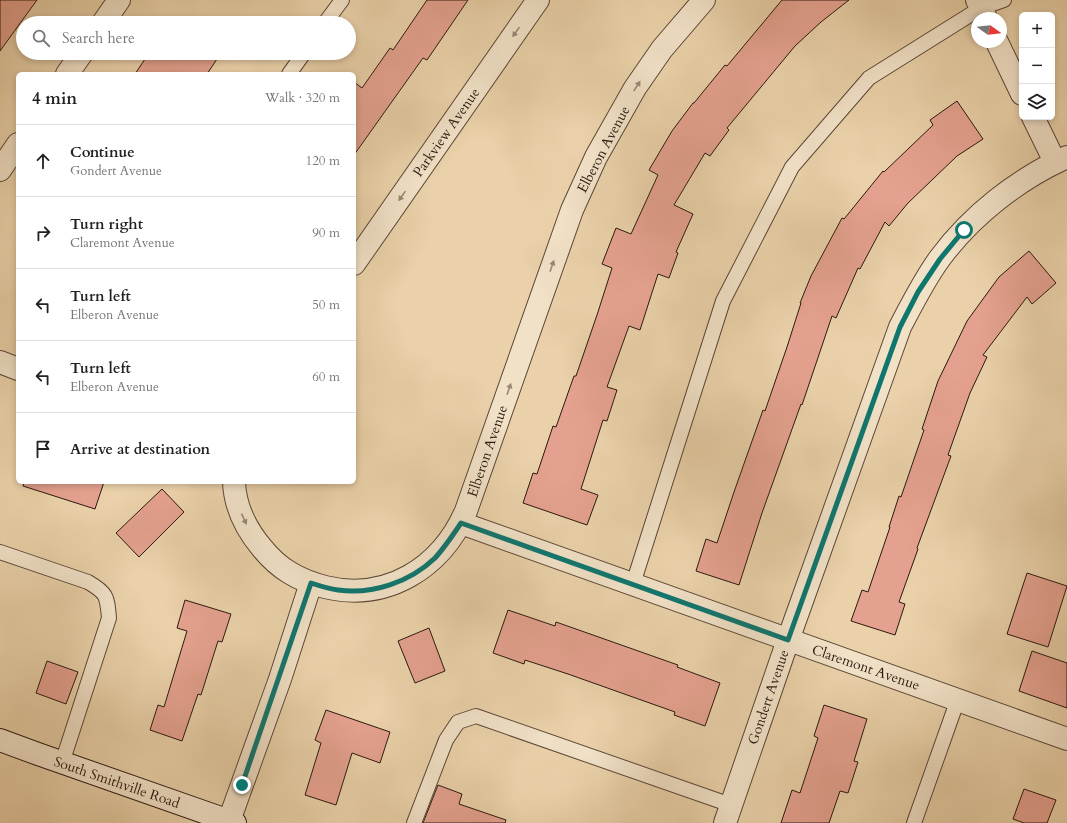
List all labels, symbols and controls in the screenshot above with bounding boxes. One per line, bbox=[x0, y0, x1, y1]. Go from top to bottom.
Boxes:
north arrow bbox=[971, 12, 1007, 48]
map controls bbox=[1019, 12, 1055, 120]
button: + bbox=[1019, 12, 1055, 48]
search box bbox=[16, 16, 356, 60]
icon: search bbox=[30, 27, 52, 49]
one-way arrow bbox=[512, 27, 520, 37]
text: Search here bbox=[62, 28, 135, 48]
button: − bbox=[1019, 48, 1055, 84]
one-way arrow bbox=[633, 81, 641, 91]
street label: Parkview Avenue bbox=[409, 84, 484, 181]
button: layers bbox=[1019, 84, 1055, 120]
text: 4 min bbox=[32, 87, 77, 110]
text: Walk · 320 m bbox=[265, 89, 340, 107]
street label: Elberon Avenue bbox=[573, 102, 634, 196]
text: Continue bbox=[70, 142, 135, 162]
icon: ahead bbox=[32, 150, 54, 172]
text: 120 m bbox=[306, 152, 340, 170]
text: Gondert Avenue bbox=[70, 162, 162, 180]
one-way arrow bbox=[398, 191, 406, 201]
text: Turn right bbox=[70, 214, 143, 234]
route start bbox=[955, 221, 973, 239]
icon: right bbox=[32, 222, 54, 244]
text: 90 m bbox=[312, 224, 340, 242]
text: Claremont Avenue bbox=[70, 234, 175, 252]
one-way arrow bbox=[549, 260, 555, 272]
text: Turn left bbox=[70, 286, 131, 306]
icon: left bbox=[32, 294, 54, 316]
text: 50 m bbox=[312, 296, 340, 314]
text: Elberon Avenue bbox=[70, 306, 159, 324]
text: Turn left bbox=[70, 358, 131, 378]
icon: left bbox=[32, 366, 54, 388]
text: 60 m bbox=[312, 368, 340, 386]
text: Elberon Avenue bbox=[70, 378, 159, 396]
one-way arrow bbox=[506, 382, 512, 394]
street label: Elberon Avenue bbox=[463, 403, 512, 500]
icon: arrive bbox=[32, 438, 54, 460]
text: Arrive at destination bbox=[70, 439, 210, 459]
one-way arrow bbox=[241, 514, 247, 525]
street label: Claremont Avenue bbox=[809, 640, 922, 695]
street label: Gondert Avenue bbox=[743, 647, 794, 747]
street label: South Smithville Road bbox=[51, 752, 183, 813]
route end bbox=[233, 776, 251, 794]

